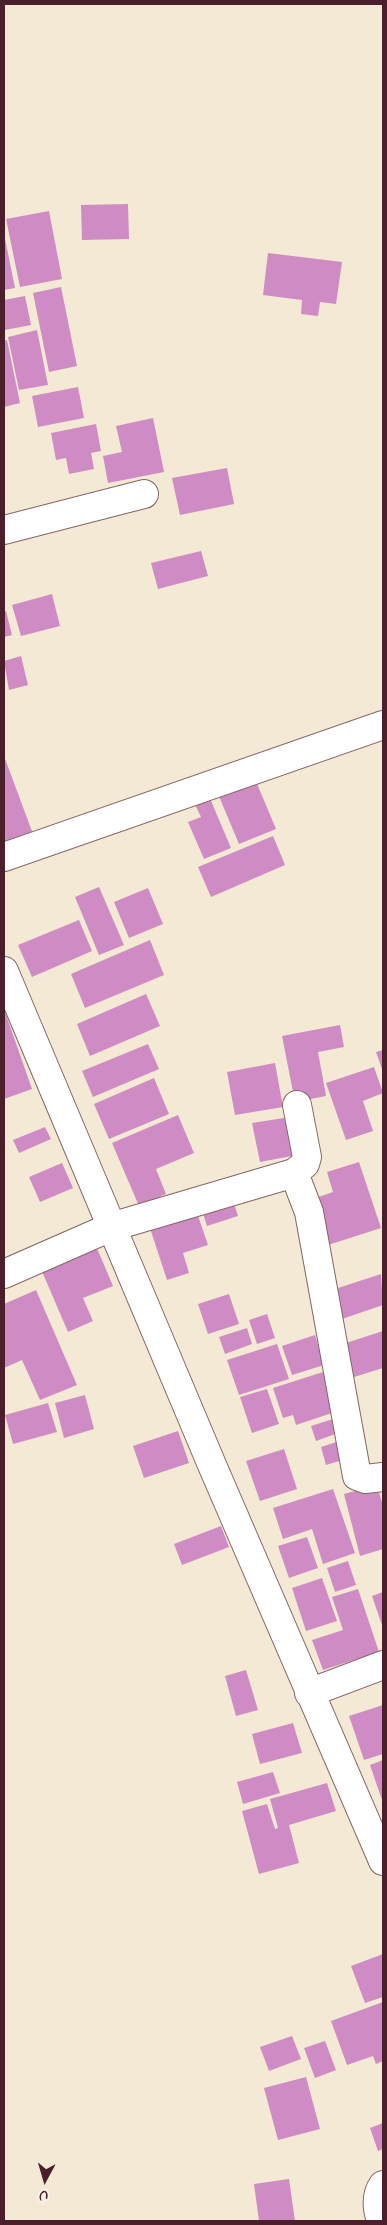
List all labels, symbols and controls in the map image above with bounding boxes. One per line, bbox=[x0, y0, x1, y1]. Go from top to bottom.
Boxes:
north arrow bbox=[20, 2155, 70, 2205]
text: U bbox=[38, 2185, 49, 2204]

